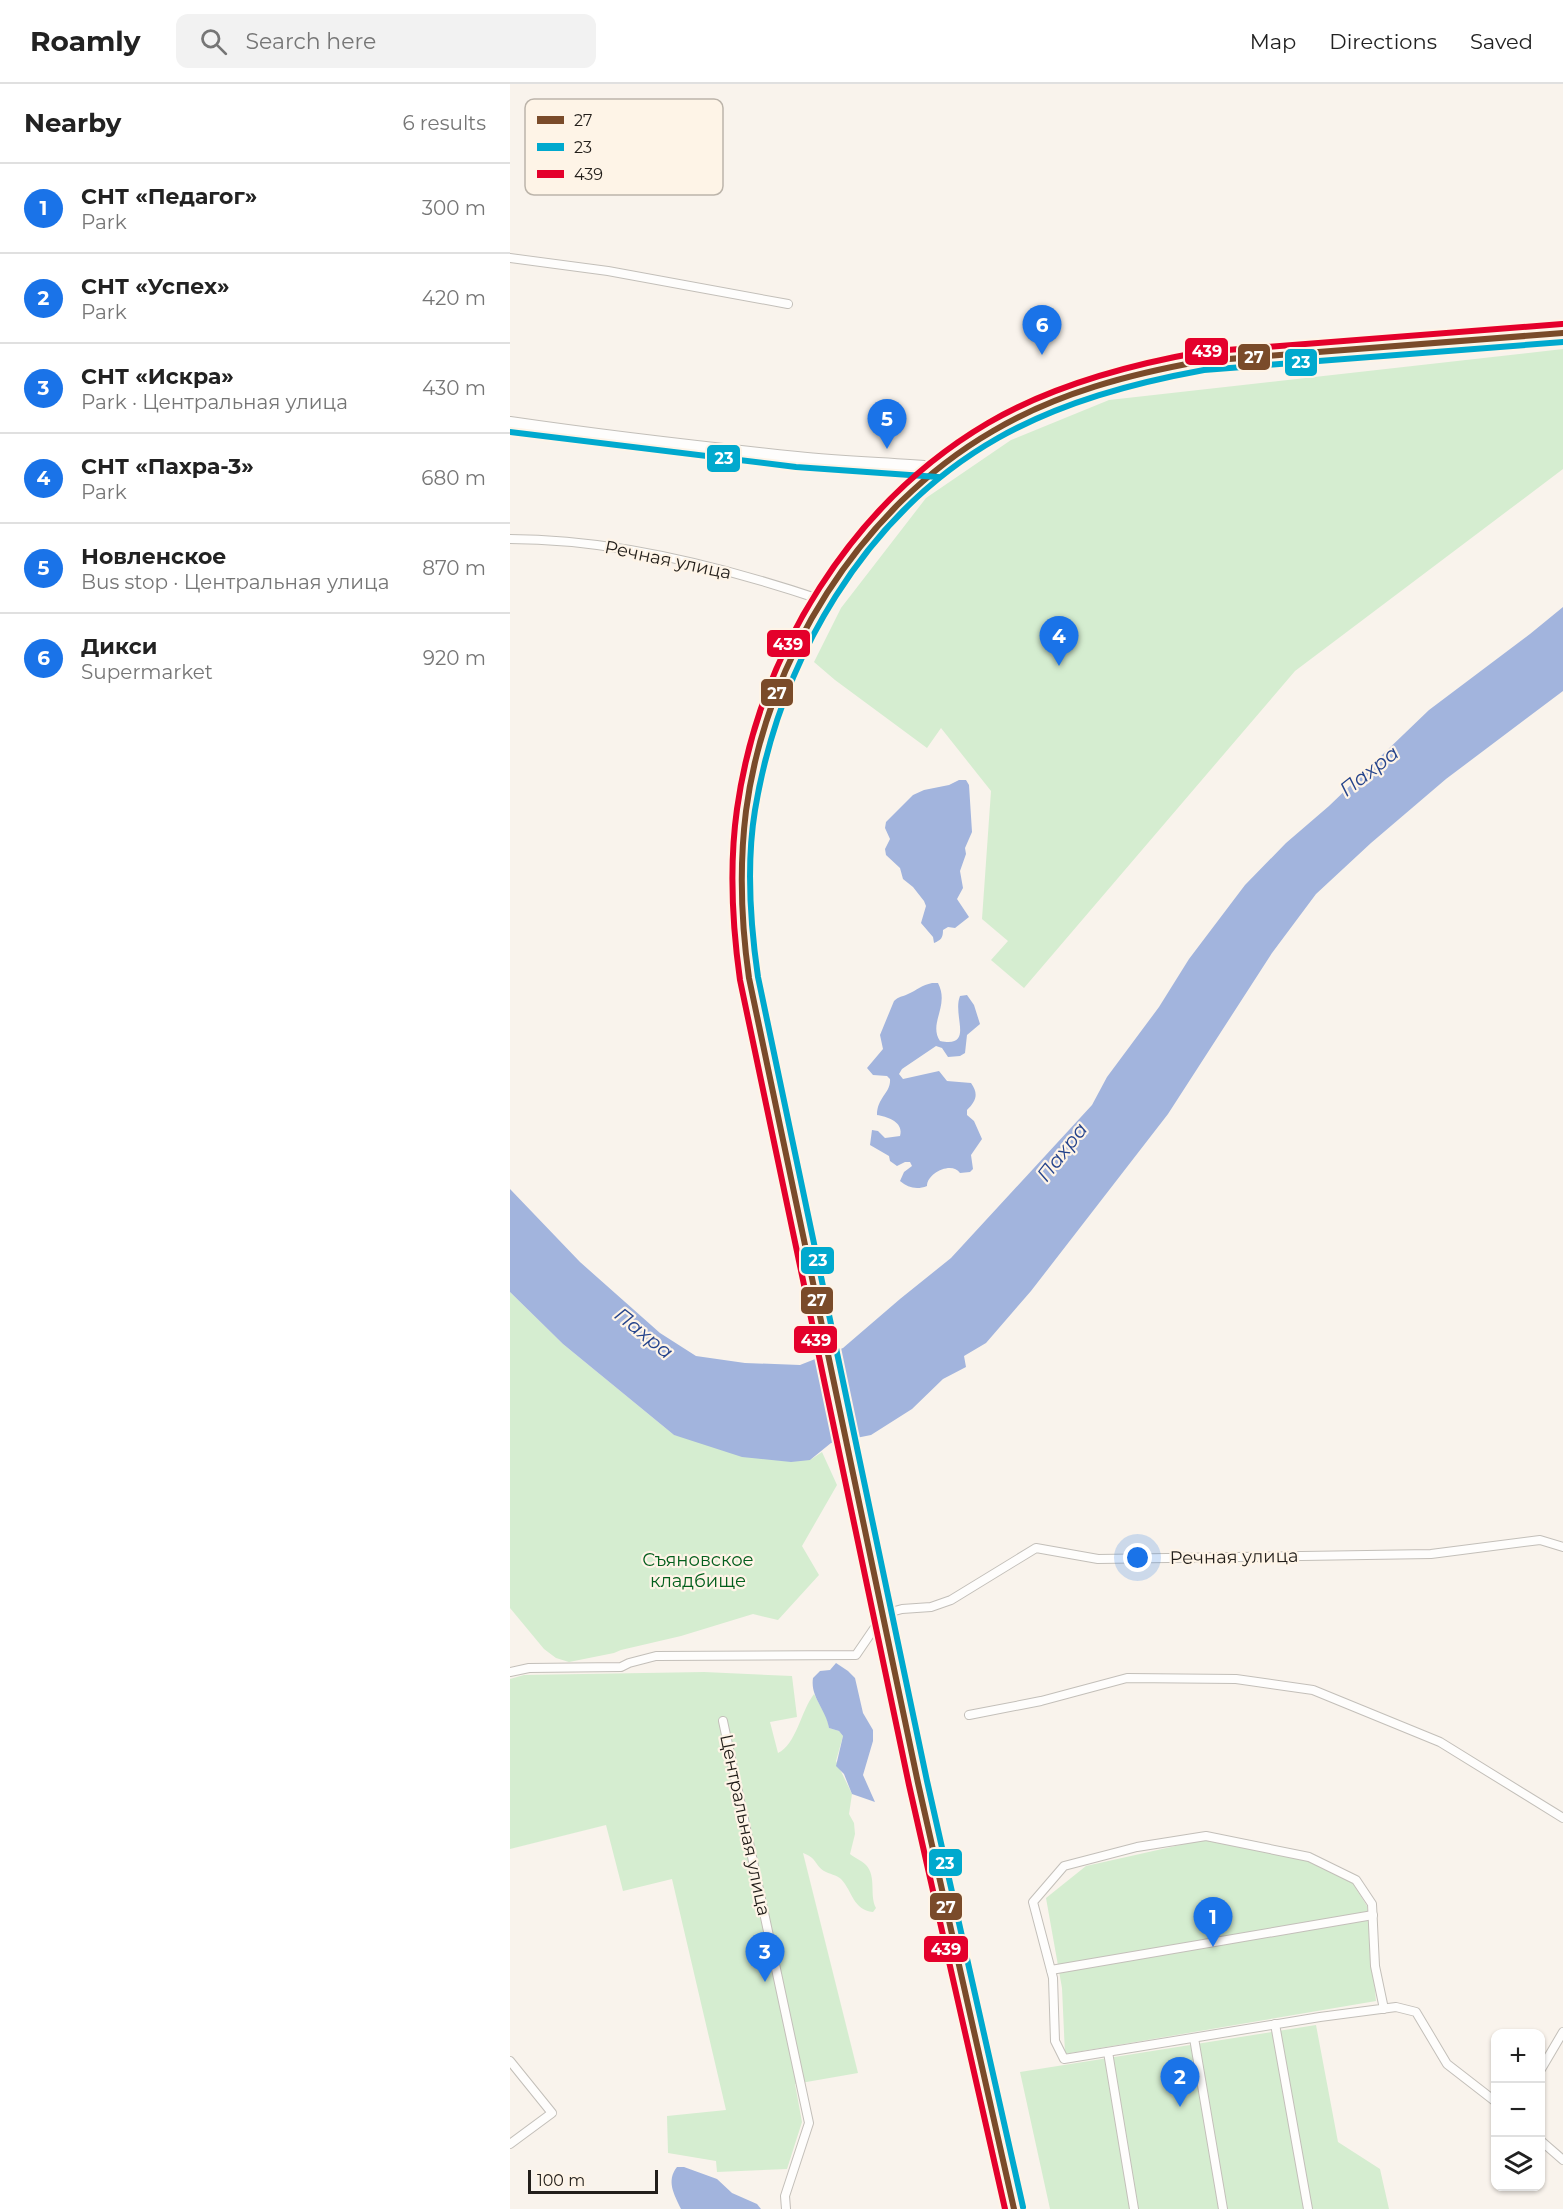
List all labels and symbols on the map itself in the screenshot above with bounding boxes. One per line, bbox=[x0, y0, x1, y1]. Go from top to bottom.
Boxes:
legend bbox=[525, 99, 723, 195]
text: 27 bbox=[574, 111, 592, 130]
text: 23 bbox=[574, 138, 592, 157]
text: 439 bbox=[574, 165, 603, 184]
pin: 6 bbox=[1022, 306, 1062, 355]
line badge: 439 bbox=[1184, 337, 1229, 366]
text: 439 bbox=[1192, 342, 1222, 361]
line badge: 27 bbox=[1237, 343, 1271, 371]
text: 27 bbox=[1244, 348, 1264, 367]
line badge: 23 bbox=[1284, 348, 1318, 377]
text: 23 bbox=[1292, 353, 1310, 372]
pin: 5 bbox=[868, 400, 907, 449]
line badge: 23 bbox=[706, 444, 741, 473]
text: 23 bbox=[715, 449, 733, 468]
street label: Речная улица bbox=[603, 536, 733, 584]
pin: 4 bbox=[1040, 616, 1078, 666]
line badge: 439 bbox=[766, 629, 811, 658]
text: 439 bbox=[773, 635, 803, 654]
line badge: 27 bbox=[760, 678, 794, 707]
text: 27 bbox=[767, 684, 787, 703]
water label: Пахра bbox=[1335, 740, 1403, 802]
water label: Пахра bbox=[1031, 1118, 1093, 1186]
line badge: 23 bbox=[800, 1246, 835, 1275]
text: 23 bbox=[809, 1251, 827, 1270]
line badge: 27 bbox=[800, 1286, 834, 1315]
text: 27 bbox=[807, 1291, 827, 1310]
water label: Пахра bbox=[610, 1302, 678, 1364]
line badge: 439 bbox=[793, 1325, 838, 1354]
text: 439 bbox=[801, 1331, 831, 1350]
your location bbox=[1123, 1543, 1152, 1572]
street label: Речная улица bbox=[1169, 1545, 1299, 1569]
park label: Съяновское кладбище bbox=[642, 1549, 754, 1592]
street label: Центральная улица bbox=[715, 1732, 775, 1918]
line badge: 23 bbox=[928, 1848, 963, 1877]
text: 23 bbox=[936, 1854, 954, 1873]
line badge: 27 bbox=[929, 1892, 963, 1921]
text: 27 bbox=[936, 1898, 956, 1917]
pin: 1 bbox=[1194, 1898, 1232, 1947]
pin: 3 bbox=[746, 1932, 784, 1982]
line badge: 439 bbox=[923, 1935, 969, 1963]
text: 439 bbox=[931, 1940, 961, 1959]
pin: 2 bbox=[1160, 2058, 1200, 2107]
scale bar bbox=[528, 2167, 658, 2194]

